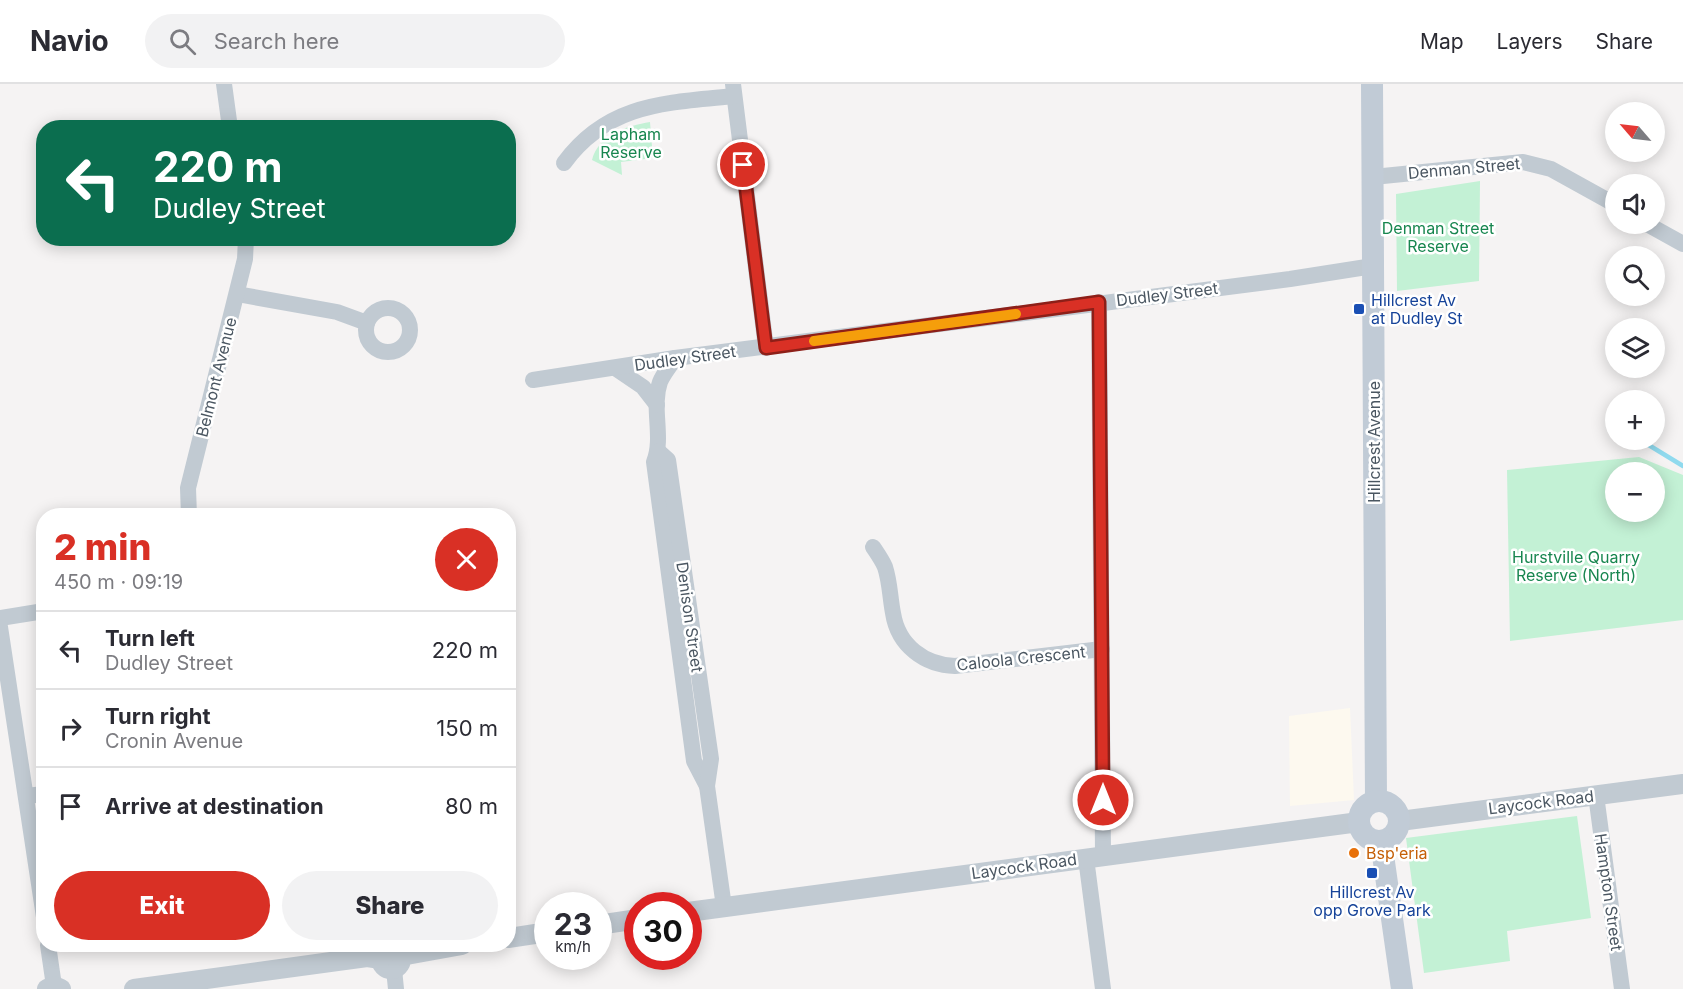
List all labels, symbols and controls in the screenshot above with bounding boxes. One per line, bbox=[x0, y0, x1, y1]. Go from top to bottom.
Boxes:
search box bbox=[145, 14, 565, 68]
text: Navio bbox=[30, 24, 109, 58]
icon: search bbox=[166, 25, 199, 58]
text: Search here bbox=[214, 28, 339, 54]
text: Map bbox=[1420, 29, 1464, 54]
text: Layers bbox=[1497, 29, 1563, 54]
text: Share bbox=[1596, 29, 1653, 54]
north arrow bbox=[1605, 102, 1665, 162]
map controls bbox=[1605, 102, 1665, 522]
park label: Lapham Reserve bbox=[600, 124, 662, 162]
pin bbox=[717, 139, 768, 190]
text: 220 m bbox=[153, 141, 283, 192]
icon: left bbox=[54, 144, 132, 222]
icon: arrive bbox=[726, 148, 759, 181]
street label: Denman Street bbox=[1407, 153, 1521, 183]
button: sound bbox=[1605, 174, 1665, 234]
text: Dudley Street bbox=[153, 192, 326, 225]
park label: Denman Street Reserve bbox=[1382, 218, 1494, 256]
button: search bbox=[1605, 246, 1665, 306]
street label: Dudley Street bbox=[1115, 278, 1219, 310]
place label: Hillcrest Av at Dudley St bbox=[1371, 290, 1462, 328]
marker: Hillcrest Av at Dudley St bbox=[1352, 302, 1366, 316]
street label: Belmont Avenue bbox=[191, 315, 241, 439]
button: layers bbox=[1605, 318, 1665, 378]
street label: Dudley Street bbox=[633, 341, 737, 375]
street label: Hillcrest Avenue bbox=[1364, 381, 1384, 503]
button: + bbox=[1605, 390, 1665, 450]
button: − bbox=[1605, 462, 1665, 522]
text: 2 min bbox=[54, 525, 151, 569]
button: close bbox=[435, 528, 498, 591]
park label: Hurstville Quarry Reserve (North) bbox=[1512, 547, 1640, 585]
street label: Denison Street bbox=[672, 560, 708, 674]
text: 450 m · 09:19 bbox=[54, 570, 183, 594]
text: Turn left bbox=[105, 625, 195, 651]
icon: left bbox=[54, 634, 87, 667]
text: 220 m bbox=[432, 637, 498, 663]
street label: Caloola Crescent bbox=[956, 641, 1086, 675]
text: Dudley Street bbox=[105, 651, 233, 675]
text: Turn right bbox=[105, 703, 211, 729]
icon: right bbox=[54, 712, 87, 745]
text: 150 m bbox=[436, 715, 498, 741]
text: Cronin Avenue bbox=[105, 729, 243, 753]
position arrow bbox=[1071, 768, 1135, 832]
street label: Laycock Road bbox=[1487, 786, 1595, 818]
icon: arrive bbox=[54, 790, 87, 823]
text: Arrive at destination bbox=[105, 793, 324, 819]
text: 80 m bbox=[445, 793, 498, 819]
street label: Hampton Street bbox=[1591, 832, 1627, 952]
place label: Bsp'eria bbox=[1366, 843, 1428, 863]
marker: Bsp'eria bbox=[1347, 846, 1361, 860]
street label: Laycock Road bbox=[970, 849, 1078, 883]
marker: Hillcrest Av opp Grove Park bbox=[1365, 866, 1379, 880]
button: Exit bbox=[54, 871, 270, 940]
button: Share bbox=[282, 871, 498, 940]
place label: Hillcrest Av opp Grove Park bbox=[1313, 882, 1431, 920]
speed limit sign: 30 bbox=[624, 892, 702, 970]
text: 23 bbox=[554, 906, 592, 942]
text: km/h bbox=[555, 937, 591, 956]

